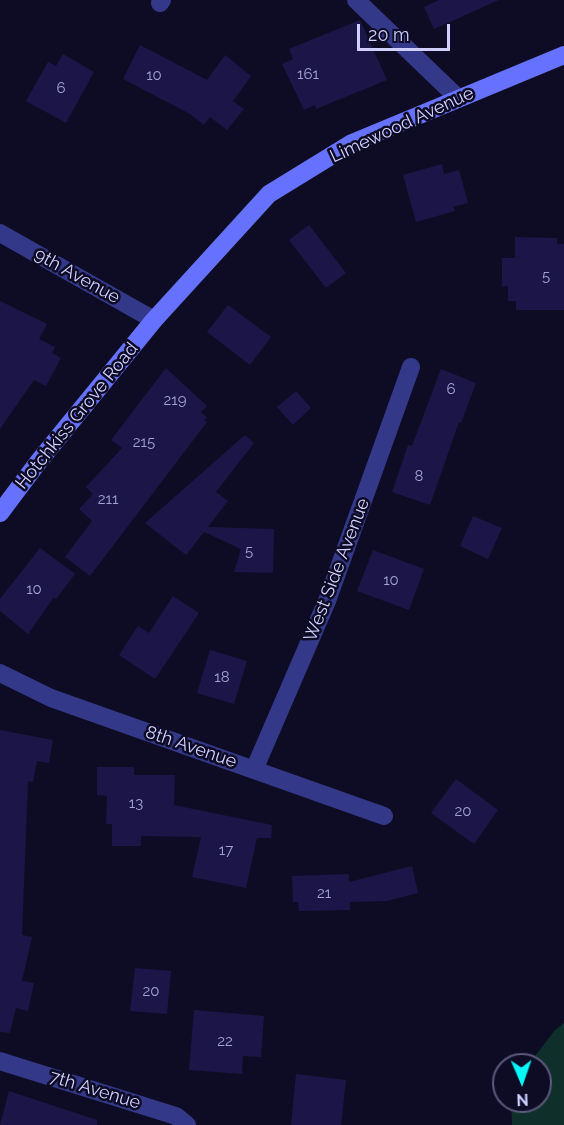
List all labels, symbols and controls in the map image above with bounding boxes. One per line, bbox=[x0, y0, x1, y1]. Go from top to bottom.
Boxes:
scale bar bbox=[360, 12, 453, 50]
text: 20 m bbox=[368, 24, 410, 45]
house number: 161 bbox=[297, 65, 319, 83]
house number: 10 bbox=[146, 66, 162, 84]
house number: 6 bbox=[56, 79, 66, 97]
street label: Limewood Avenue bbox=[327, 82, 477, 168]
street label: 9th Avenue bbox=[30, 244, 124, 308]
house number: 5 bbox=[542, 267, 550, 285]
street label: Hotchkiss Grove Road bbox=[11, 338, 143, 494]
house number: 6 bbox=[446, 380, 456, 398]
house number: 219 bbox=[163, 391, 187, 409]
house number: 215 bbox=[133, 433, 155, 451]
house number: 8 bbox=[415, 467, 423, 485]
house number: 211 bbox=[98, 490, 118, 508]
street label: West Side Avenue bbox=[300, 495, 374, 645]
house number: 5 bbox=[245, 542, 253, 560]
house number: 10 bbox=[383, 571, 399, 589]
house number: 10 bbox=[26, 580, 42, 598]
house number: 18 bbox=[214, 668, 230, 686]
street label: 8th Avenue bbox=[143, 721, 239, 773]
house number: 13 bbox=[129, 794, 143, 812]
house number: 20 bbox=[455, 802, 471, 820]
house number: 17 bbox=[219, 841, 233, 859]
house number: 21 bbox=[317, 884, 331, 902]
house number: 20 bbox=[143, 982, 159, 1000]
house number: 22 bbox=[217, 1032, 233, 1050]
north arrow bbox=[492, 1053, 552, 1113]
street label: 7th Avenue bbox=[47, 1066, 143, 1114]
text: N bbox=[516, 1090, 529, 1109]

